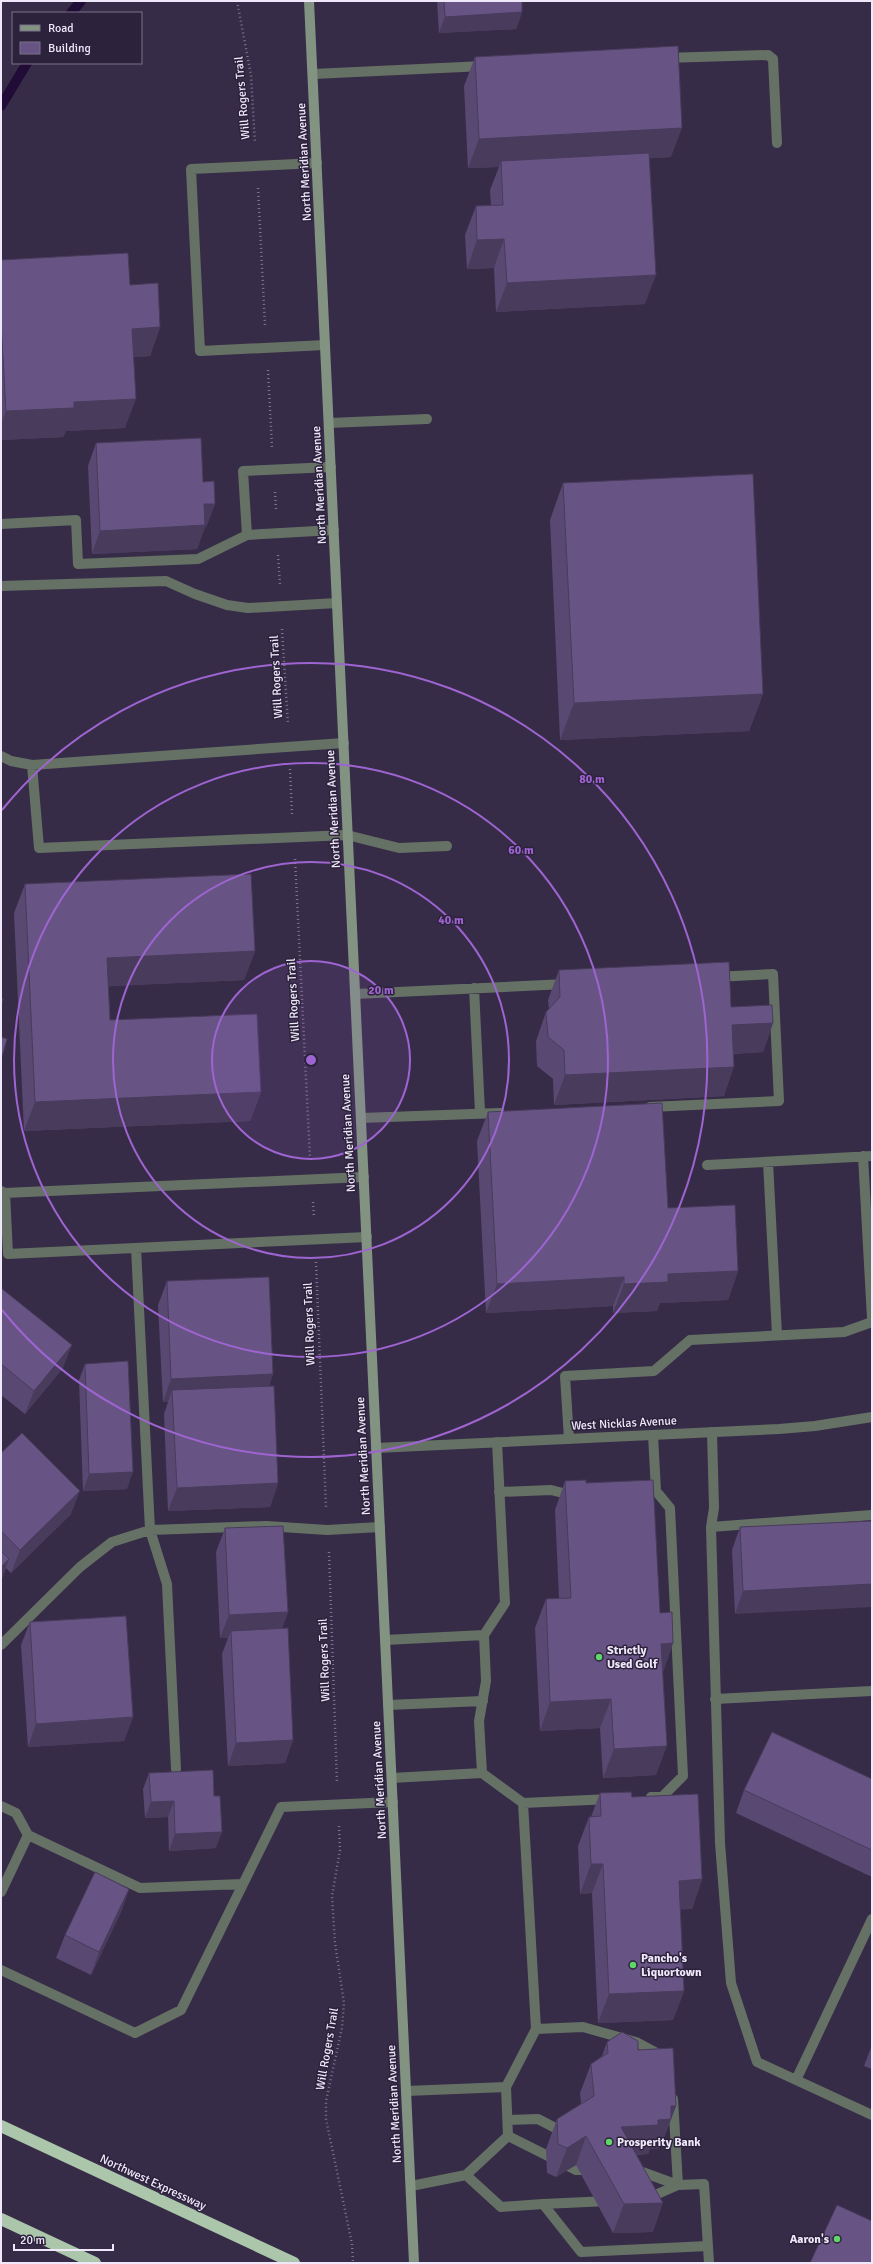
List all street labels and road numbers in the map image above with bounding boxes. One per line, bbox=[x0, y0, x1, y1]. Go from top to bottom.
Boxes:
street label: Will Rogers Trail bbox=[231, 55, 254, 140]
street label: North Meridian Avenue bbox=[294, 102, 315, 221]
street label: North Meridian Avenue bbox=[309, 425, 330, 544]
street label: Will Rogers Trail bbox=[267, 634, 286, 719]
street label: North Meridian Avenue bbox=[323, 749, 344, 868]
street label: Will Rogers Trail bbox=[284, 957, 303, 1042]
street label: North Meridian Avenue bbox=[338, 1073, 359, 1192]
street label: Will Rogers Trail bbox=[301, 1282, 318, 1366]
street label: North Meridian Avenue bbox=[353, 1396, 374, 1515]
street label: West Nicklas Avenue bbox=[571, 1413, 677, 1434]
street label: Will Rogers Trail bbox=[316, 1618, 333, 1702]
street label: North Meridian Avenue bbox=[369, 1720, 390, 1839]
street label: Will Rogers Trail bbox=[313, 2006, 342, 2091]
street label: North Meridian Avenue bbox=[384, 2044, 405, 2163]
street label: Northwest Expressway bbox=[97, 2151, 209, 2214]

